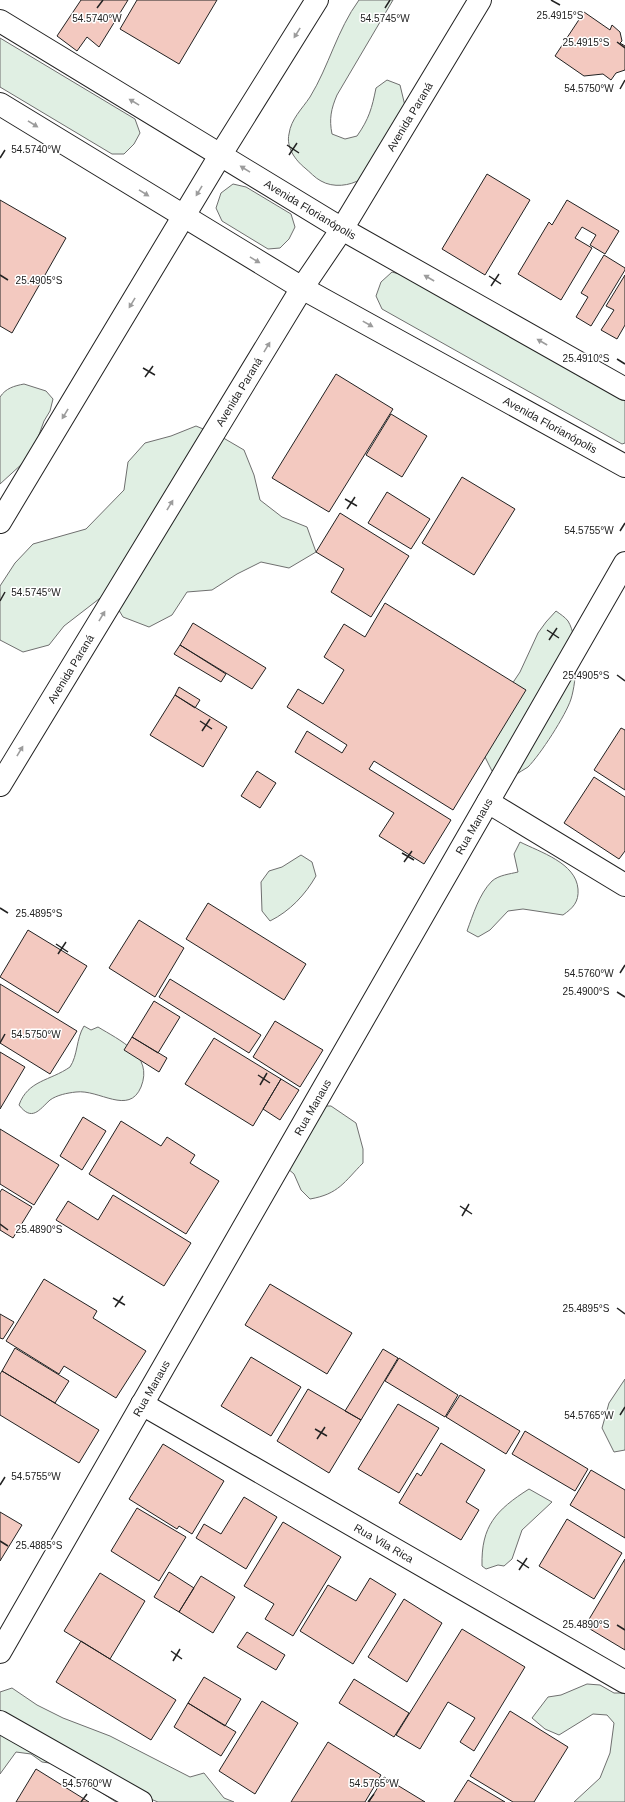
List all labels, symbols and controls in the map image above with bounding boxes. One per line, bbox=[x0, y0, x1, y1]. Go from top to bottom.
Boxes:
text: 25.4915°S bbox=[537, 10, 584, 21]
text: 54.5740°W bbox=[72, 13, 122, 24]
text: 54.5745°W bbox=[360, 13, 410, 24]
one-way arrow bbox=[293, 27, 300, 39]
text: 25.4915°S bbox=[563, 37, 610, 48]
street label: Avenida Paraná bbox=[384, 79, 435, 153]
text: 54.5750°W bbox=[564, 83, 614, 94]
one-way arrow bbox=[129, 98, 139, 106]
one-way arrow bbox=[27, 121, 39, 128]
text: 54.5740°W bbox=[11, 144, 61, 155]
one-way arrow bbox=[239, 166, 251, 173]
street label: Avenida Florianópolis bbox=[262, 177, 359, 242]
one-way arrow bbox=[195, 185, 202, 197]
one-way arrow bbox=[138, 189, 150, 196]
one-way arrow bbox=[250, 256, 260, 264]
text: 25.4905°S bbox=[16, 275, 63, 286]
one-way arrow bbox=[423, 275, 435, 282]
one-way arrow bbox=[128, 298, 136, 308]
one-way arrow bbox=[362, 321, 374, 328]
one-way arrow bbox=[536, 339, 548, 346]
one-way arrow bbox=[263, 341, 270, 352]
text: 25.4910°S bbox=[563, 353, 610, 364]
street label: Avenida Paraná bbox=[213, 355, 265, 428]
street label: Avenida Florianópolis bbox=[501, 394, 600, 456]
one-way arrow bbox=[61, 409, 69, 419]
one-way arrow bbox=[166, 500, 174, 510]
text: 54.5755°W bbox=[564, 525, 614, 536]
text: 54.5745°W bbox=[11, 587, 61, 598]
one-way arrow bbox=[99, 610, 106, 622]
street label: Avenida Paraná bbox=[45, 632, 97, 705]
text: 25.4905°S bbox=[563, 670, 610, 681]
one-way arrow bbox=[17, 745, 24, 757]
street label: Rua Manaus bbox=[453, 796, 495, 856]
text: 25.4895°S bbox=[16, 908, 63, 919]
text: 54.5760°W bbox=[564, 968, 614, 979]
text: 25.4900°S bbox=[563, 986, 610, 997]
text: 54.5750°W bbox=[11, 1029, 61, 1040]
street label: Rua Manaus bbox=[292, 1077, 334, 1137]
text: 25.4890°S bbox=[16, 1224, 63, 1235]
text: 25.4895°S bbox=[563, 1303, 610, 1314]
street label: Rua Manaus bbox=[131, 1358, 172, 1418]
text: 54.5765°W bbox=[564, 1410, 614, 1421]
text: 54.5755°W bbox=[11, 1471, 61, 1482]
street label: Rua Vila Rica bbox=[352, 1521, 416, 1565]
text: 25.4885°S bbox=[16, 1540, 63, 1551]
text: 25.4890°S bbox=[563, 1619, 610, 1630]
text: 54.5760°W bbox=[62, 1778, 112, 1789]
text: 54.5765°W bbox=[349, 1778, 399, 1789]

